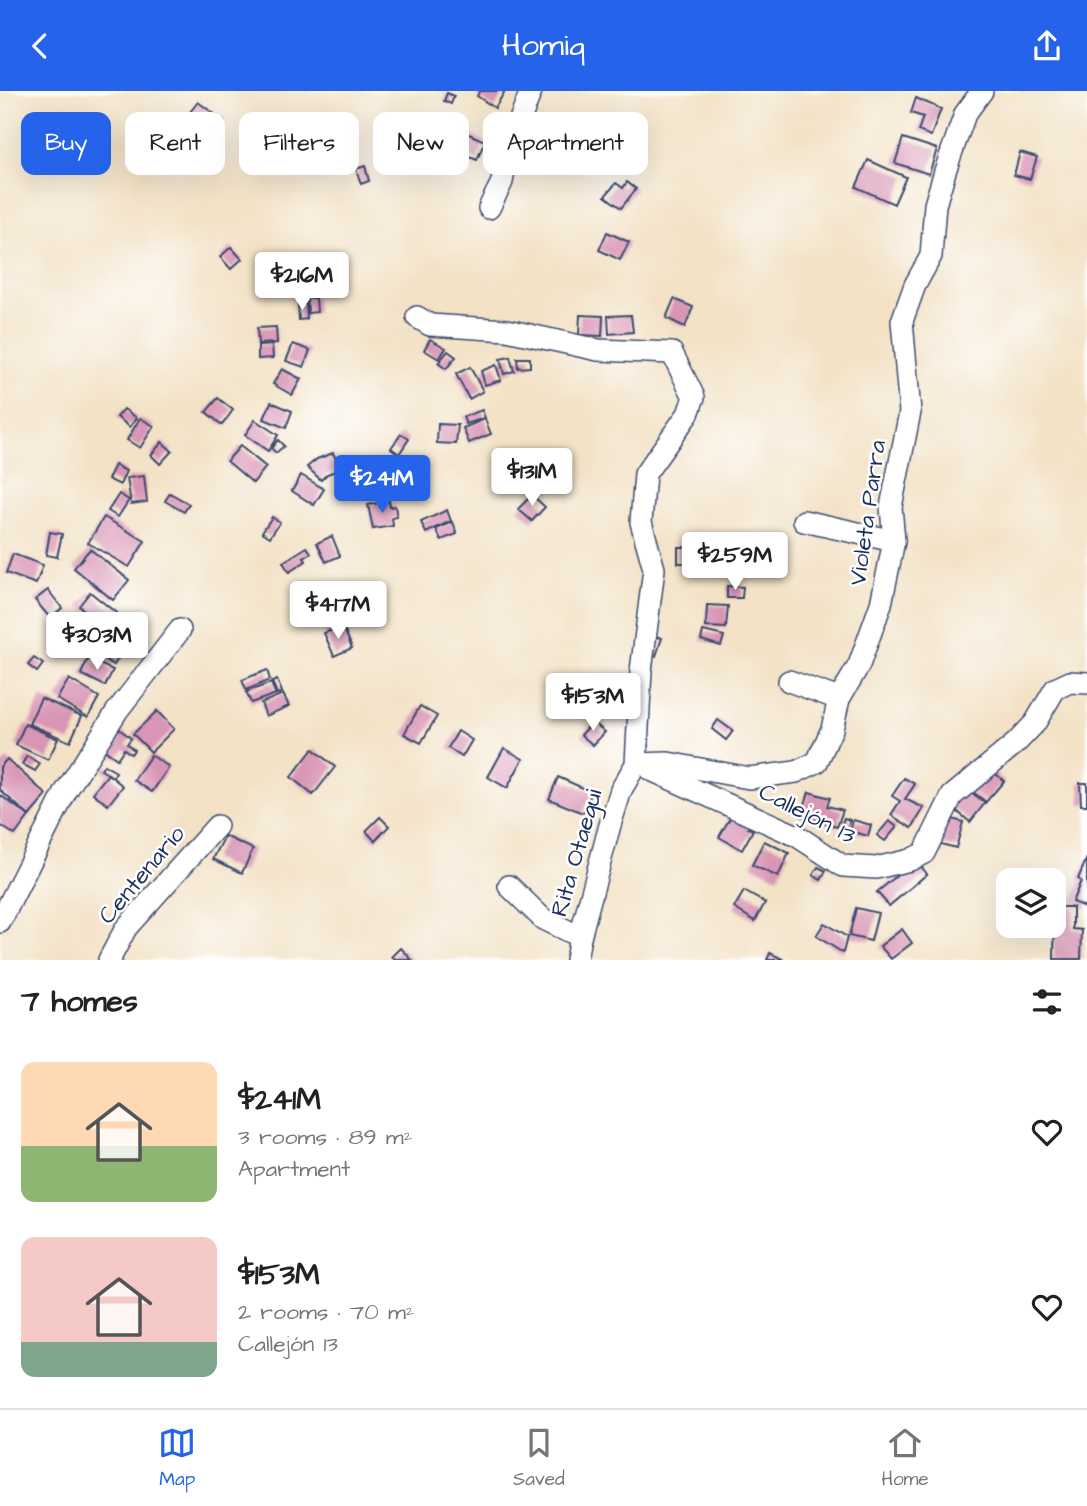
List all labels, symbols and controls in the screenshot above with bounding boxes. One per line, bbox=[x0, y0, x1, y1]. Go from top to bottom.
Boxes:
text: Homiq bbox=[502, 23, 585, 68]
icon: back bbox=[21, 27, 59, 65]
icon: share bbox=[1028, 27, 1066, 65]
chip: Buy bbox=[21, 112, 111, 175]
chip: Rent bbox=[125, 112, 225, 175]
chip: Filters bbox=[239, 112, 359, 175]
chip: New bbox=[373, 112, 469, 175]
chip: Apartment bbox=[483, 112, 648, 175]
pin: $216M bbox=[253, 253, 351, 312]
text: $216M bbox=[271, 259, 333, 291]
street label: Violeta Parra bbox=[841, 438, 895, 588]
pin: $131M bbox=[483, 449, 581, 508]
pin: $241M bbox=[333, 455, 431, 515]
text: $131M bbox=[507, 455, 557, 487]
text: $241M bbox=[350, 462, 414, 494]
pin: $259M bbox=[686, 533, 784, 592]
text: $259M bbox=[698, 539, 772, 571]
pin: $417M bbox=[289, 581, 387, 641]
text: $417M bbox=[306, 588, 370, 620]
pin: $303M bbox=[48, 613, 146, 672]
text: $303M bbox=[62, 619, 132, 651]
pin: $153M bbox=[544, 673, 642, 733]
text: $153M bbox=[562, 680, 624, 712]
street label: Callejón 13 bbox=[753, 775, 861, 853]
street label: Rita Otaegui bbox=[543, 785, 613, 921]
street label: Centenario bbox=[91, 818, 194, 932]
map controls bbox=[996, 868, 1066, 938]
button: layers bbox=[996, 868, 1066, 938]
text: 7 homes bbox=[21, 981, 138, 1023]
icon: filters bbox=[1028, 983, 1066, 1021]
text: $241M bbox=[238, 1079, 321, 1121]
icon: home bbox=[77, 1090, 161, 1174]
icon: heart bbox=[1028, 1113, 1066, 1151]
text: 3 rooms · 89 m² bbox=[238, 1121, 412, 1153]
text: Apartment bbox=[238, 1153, 350, 1185]
text: $153M bbox=[238, 1254, 320, 1296]
icon: home bbox=[77, 1265, 161, 1349]
icon: heart bbox=[1028, 1288, 1066, 1326]
text: 2 rooms · 70 m² bbox=[238, 1296, 414, 1328]
text: Callejón 13 bbox=[238, 1328, 338, 1360]
tab: Map bbox=[158, 1424, 196, 1493]
tab: Saved bbox=[513, 1424, 565, 1493]
tab: Home bbox=[881, 1424, 929, 1493]

